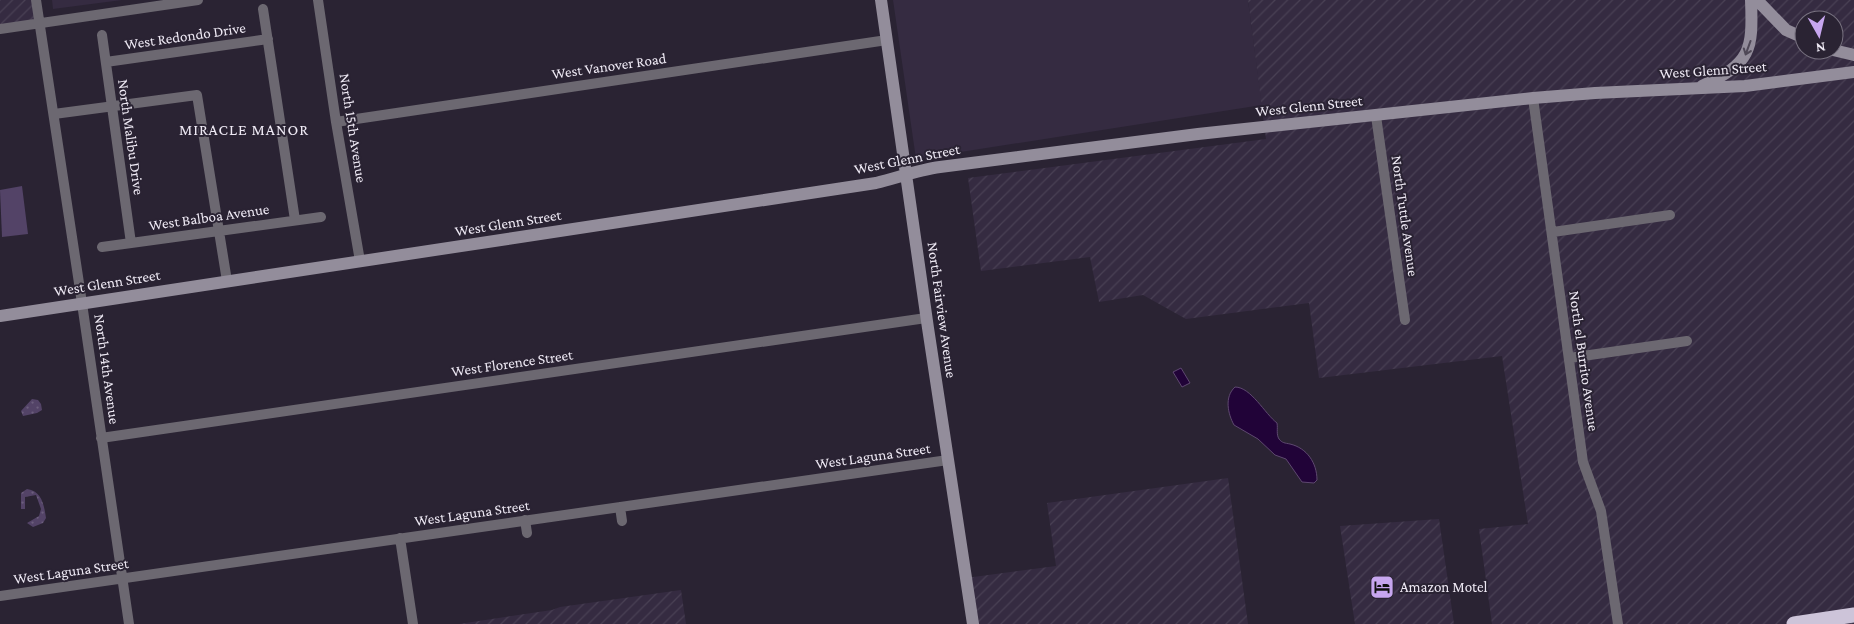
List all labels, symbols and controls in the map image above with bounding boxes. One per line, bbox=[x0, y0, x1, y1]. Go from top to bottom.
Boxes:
north arrow bbox=[1794, 10, 1844, 60]
street label: West Redondo Drive bbox=[123, 20, 247, 52]
text: N bbox=[1815, 39, 1827, 57]
one-way arrow bbox=[1743, 40, 1752, 55]
street label: West Vanover Road bbox=[551, 50, 667, 82]
street label: West Glenn Street bbox=[1659, 58, 1768, 82]
street label: North 15th Avenue bbox=[336, 72, 370, 184]
street label: North Malibu Drive bbox=[115, 78, 147, 196]
street label: West Glenn Street bbox=[1255, 92, 1364, 120]
district label: MIRACLE MANOR bbox=[179, 121, 309, 138]
street label: West Glenn Street bbox=[853, 141, 962, 177]
street label: North Tuttle Avenue bbox=[1389, 155, 1421, 278]
street label: West Balboa Avenue bbox=[148, 201, 271, 233]
street label: West Glenn Street bbox=[454, 207, 563, 239]
street label: North Fairview Avenue bbox=[925, 241, 960, 379]
street label: West Glenn Street bbox=[53, 267, 162, 299]
street label: North el Burrito Avenue bbox=[1566, 290, 1602, 433]
street label: North 14th Avenue bbox=[91, 313, 123, 425]
street label: West Florence Street bbox=[450, 346, 575, 379]
street label: West Laguna Street bbox=[814, 440, 933, 473]
street label: West Laguna Street bbox=[413, 497, 532, 530]
street label: West Laguna Street bbox=[12, 555, 131, 588]
hotel icon: Amazon Motel bbox=[1369, 574, 1395, 600]
place label: Amazon Motel bbox=[1400, 579, 1488, 595]

